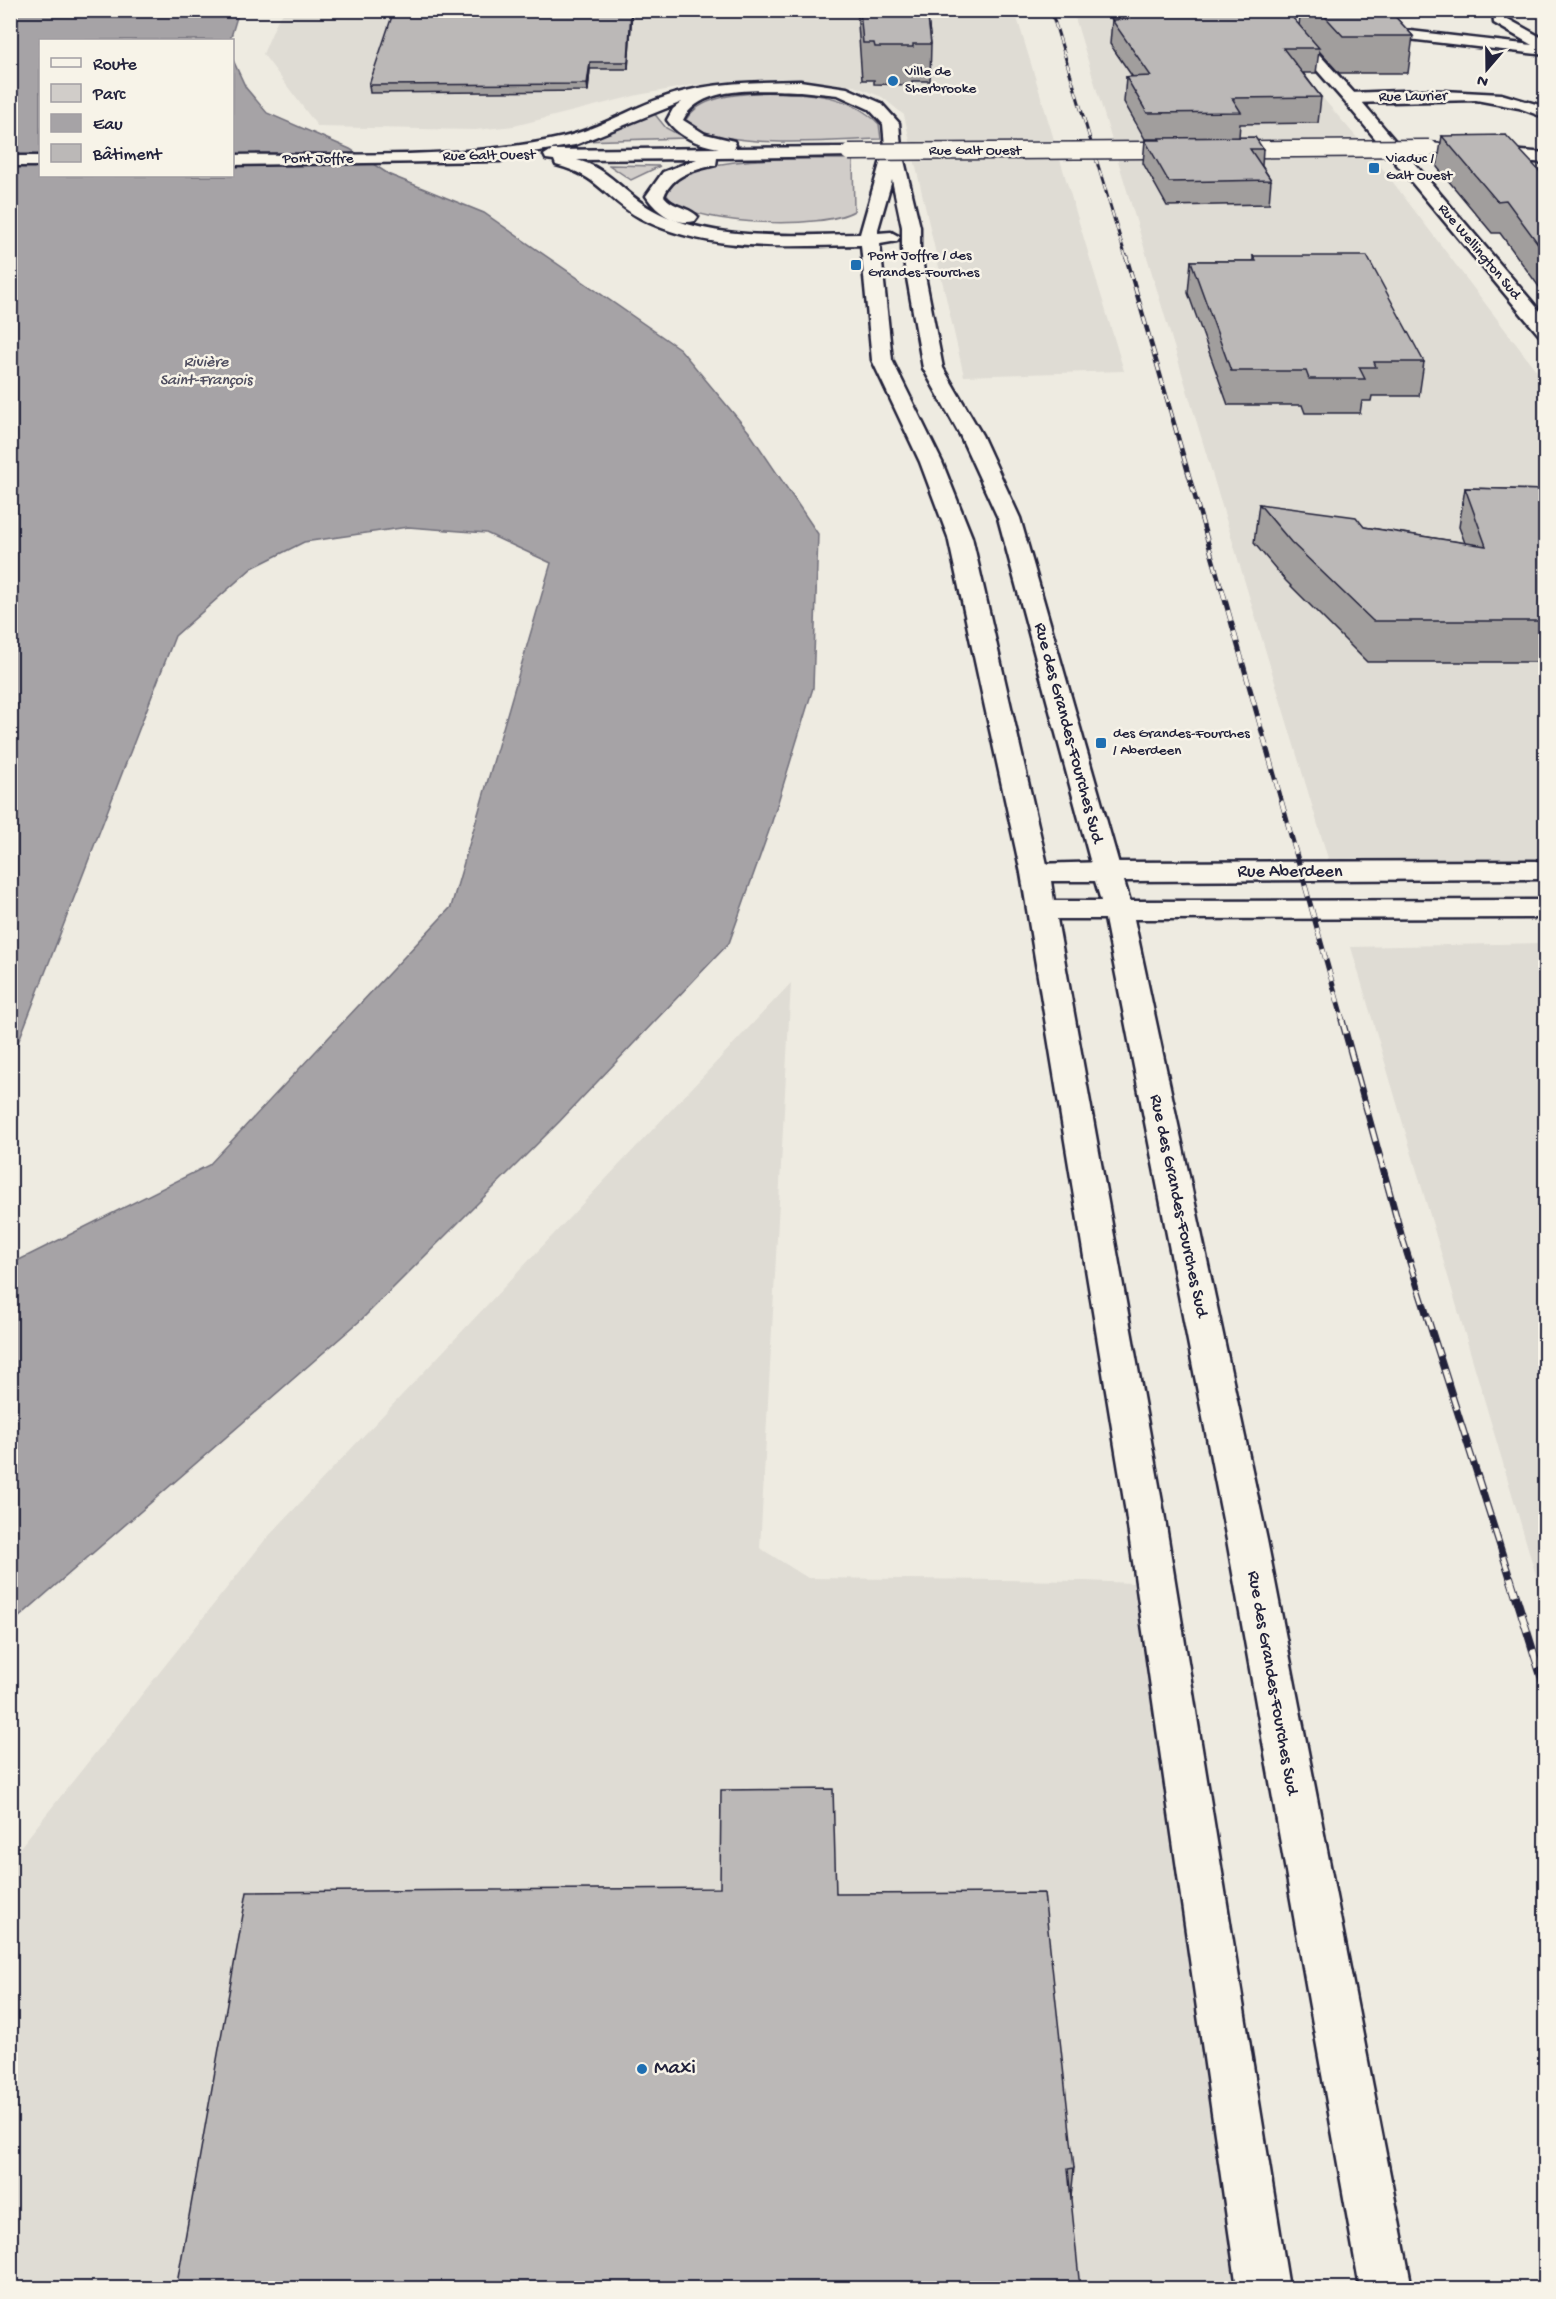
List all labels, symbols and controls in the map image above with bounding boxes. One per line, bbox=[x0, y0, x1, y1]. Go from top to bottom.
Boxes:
legend bbox=[39, 39, 234, 177]
north arrow bbox=[1457, 39, 1517, 99]
text: Route bbox=[93, 55, 138, 76]
place label: Ville de Sherbrooke bbox=[904, 63, 977, 98]
text: N bbox=[1474, 69, 1491, 91]
marker: Ville de Sherbrooke bbox=[886, 74, 900, 88]
text: Parc bbox=[92, 85, 126, 106]
street label: Rue Laurier bbox=[1379, 87, 1449, 107]
text: Eau bbox=[93, 115, 123, 136]
street label: Rue Galt Ouest bbox=[929, 142, 1023, 160]
text: Bâtiment bbox=[92, 145, 163, 166]
street label: Rue Galt Ouest bbox=[443, 146, 537, 166]
street label: Pont Joffre bbox=[282, 150, 354, 168]
place label: Viaduc / Galt Ouest bbox=[1385, 150, 1454, 185]
marker: Viaduc / Galt Ouest bbox=[1367, 161, 1381, 175]
street label: Rue Wellington Sud bbox=[1434, 200, 1525, 305]
place label: Pont Joffre / des Grandes-Fourches bbox=[867, 247, 980, 282]
marker: Pont Joffre / des Grandes-Fourches bbox=[849, 258, 863, 272]
water label: Rivière Saint-François bbox=[160, 354, 254, 391]
street label: Rue des Grandes-Fourches Sud bbox=[1028, 621, 1108, 847]
place label: des Grandes-Fourches / Aberdeen bbox=[1113, 725, 1250, 760]
marker: des Grandes-Fourches / Aberdeen bbox=[1094, 736, 1108, 750]
street label: Rue Aberdeen bbox=[1238, 862, 1343, 883]
street label: Rue des Grandes-Fourches Sud bbox=[1144, 1093, 1212, 1321]
street label: Rue des Grandes-Fourches Sud bbox=[1242, 1569, 1302, 1798]
place label: Maxi bbox=[654, 2057, 696, 2082]
marker: Maxi bbox=[635, 2062, 649, 2076]

